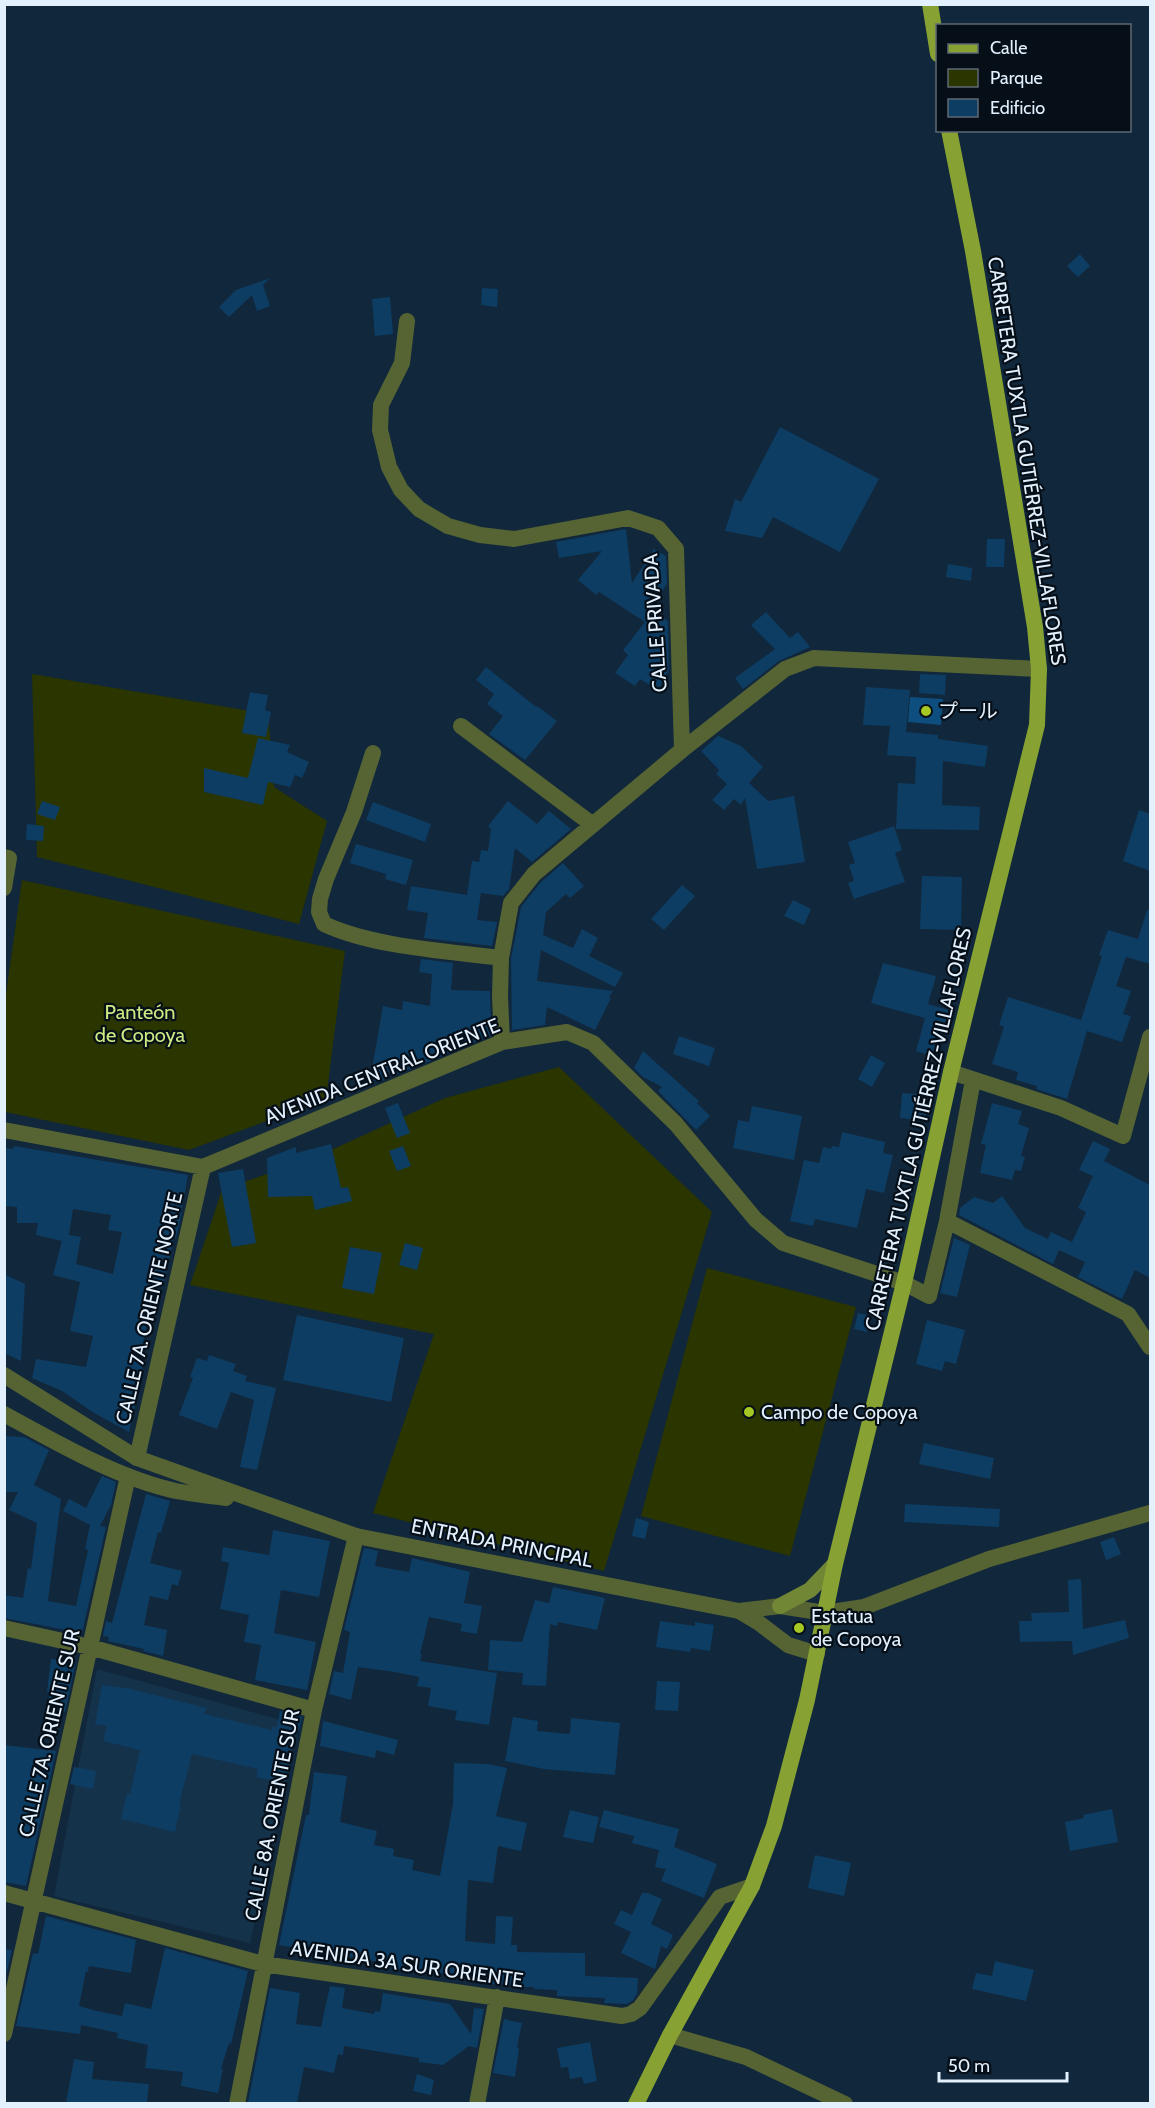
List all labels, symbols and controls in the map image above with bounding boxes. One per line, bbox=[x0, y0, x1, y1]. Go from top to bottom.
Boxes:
legend bbox=[936, 24, 1131, 132]
text: Calle bbox=[990, 37, 1027, 59]
text: Parque bbox=[990, 67, 1043, 89]
text: Edificio bbox=[990, 97, 1045, 119]
street label: CARRETERA TUXTLA GUTIÉRREZ-VILLAFLORES bbox=[983, 255, 1071, 667]
street label: CALLE PRIVADA bbox=[638, 552, 672, 693]
place label: プール bbox=[938, 699, 998, 723]
marker: プール bbox=[919, 704, 933, 718]
street label: CARRETERA TUXTLA GUTIÉRREZ-VILLAFLORES bbox=[860, 925, 976, 1333]
park label: Panteón de Copoya bbox=[95, 1000, 186, 1047]
street label: AVENIDA CENTRAL ORIENTE bbox=[261, 1013, 503, 1129]
street label: CALLE 7A. ORIENTE NORTE bbox=[111, 1190, 187, 1426]
place label: Campo de Copoya bbox=[761, 1400, 918, 1424]
marker: Campo de Copoya bbox=[742, 1405, 756, 1419]
street label: ENTRADA PRINCIPAL bbox=[409, 1514, 595, 1572]
place label: Estatua de Copoya bbox=[811, 1604, 902, 1651]
marker: Estatua de Copoya bbox=[792, 1621, 806, 1635]
street label: CALLE 7A. ORIENTE SUR bbox=[13, 1627, 85, 1839]
street label: CALLE 8A. ORIENTE SUR bbox=[240, 1707, 304, 1923]
street label: AVENIDA 3A SUR ORIENTE bbox=[289, 1936, 525, 1992]
scale bar bbox=[939, 2045, 1066, 2083]
text: 50 m bbox=[948, 2055, 990, 2077]

